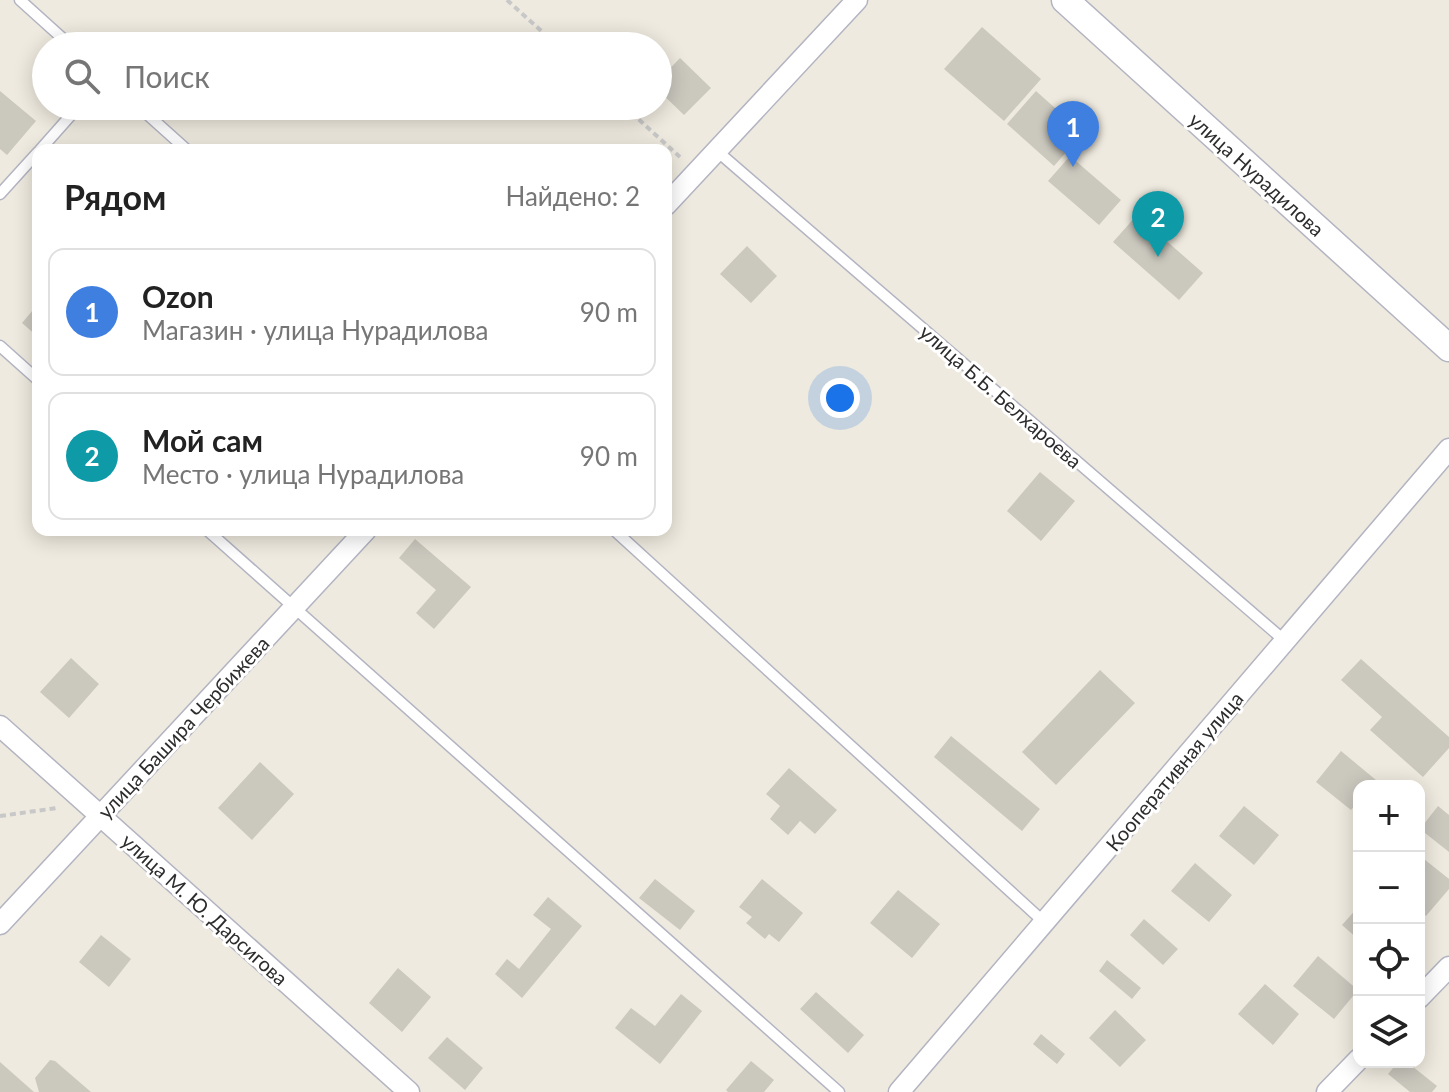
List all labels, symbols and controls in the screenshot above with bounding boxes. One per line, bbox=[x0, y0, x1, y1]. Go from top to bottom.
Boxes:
search box bbox=[32, 32, 672, 120]
icon: search bbox=[60, 54, 104, 98]
text: Поиск bbox=[124, 58, 210, 94]
pin: 1 bbox=[1047, 101, 1099, 167]
street label: улица Нурадилова bbox=[1185, 107, 1329, 241]
text: Рядом bbox=[64, 176, 166, 217]
text: Найдено: 2 bbox=[505, 180, 640, 212]
pin: 2 bbox=[1132, 191, 1184, 257]
text: Ozon bbox=[142, 278, 214, 314]
text: 1 bbox=[84, 296, 100, 328]
text: 90 m bbox=[580, 296, 638, 328]
text: Магазин · улица Нурадилова bbox=[142, 314, 488, 346]
street label: улица Б.Б. Белхароева bbox=[915, 319, 1087, 473]
your location bbox=[820, 378, 860, 418]
text: Мой сам bbox=[142, 422, 263, 458]
text: 2 bbox=[84, 440, 100, 472]
text: 90 m bbox=[580, 440, 638, 472]
text: Место · улица Нурадилова bbox=[142, 458, 464, 490]
street label: улица Башира Чербижева bbox=[92, 631, 274, 823]
street label: Кооперативная улица bbox=[1100, 687, 1248, 855]
map controls bbox=[1353, 780, 1425, 1068]
button: + bbox=[1353, 780, 1425, 852]
street label: улица М. Ю. Дарсигова bbox=[117, 828, 293, 990]
button: − bbox=[1353, 852, 1425, 924]
button: locate bbox=[1353, 924, 1425, 996]
button: layers bbox=[1353, 996, 1425, 1068]

